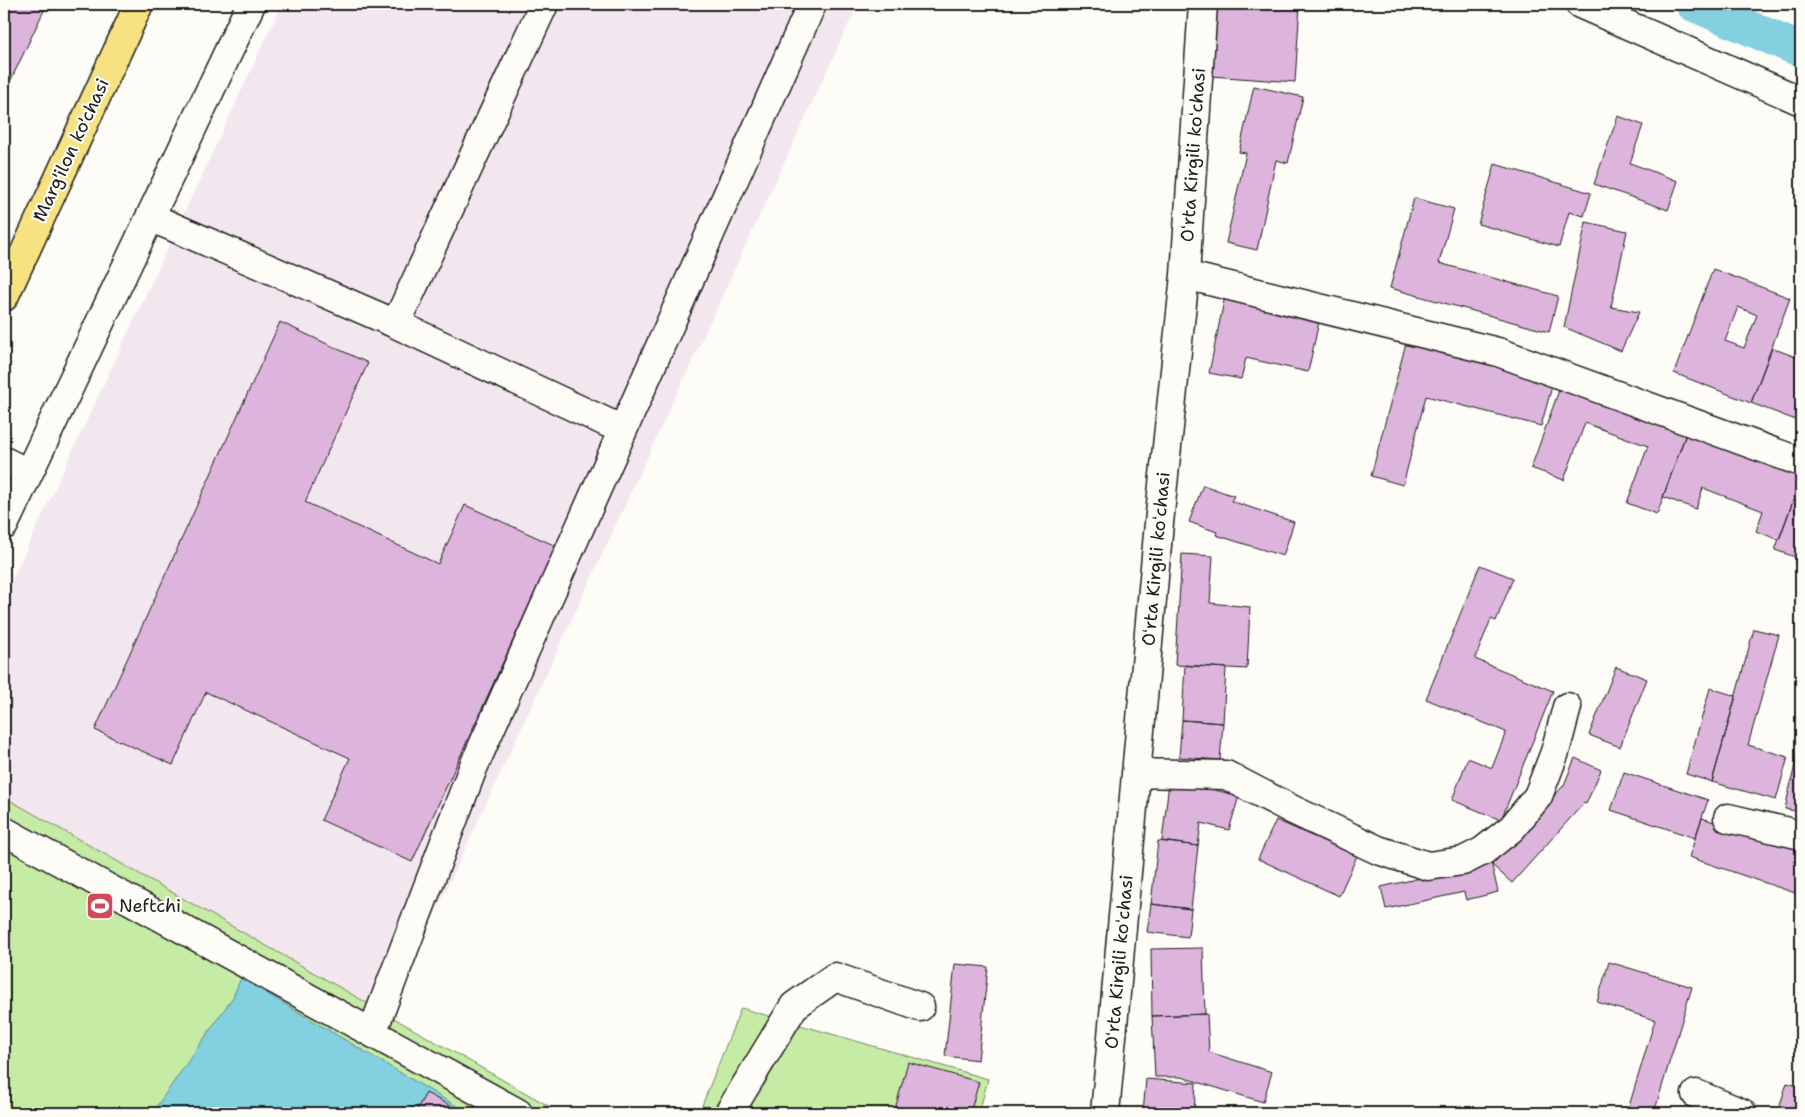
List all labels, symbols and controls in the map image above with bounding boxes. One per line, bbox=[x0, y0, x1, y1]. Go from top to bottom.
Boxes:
street label: Oʻrta Kirgili koʻchasi bbox=[1175, 67, 1211, 243]
street label: Marg'ilon ko'chasi bbox=[27, 75, 115, 225]
street label: Oʻrta Kirgili koʻchasi bbox=[1136, 471, 1176, 647]
street label: Oʻrta Kirgili koʻchasi bbox=[1099, 874, 1139, 1050]
sports icon: Neftchi bbox=[85, 891, 115, 921]
place label: Neftchi bbox=[119, 894, 181, 918]

